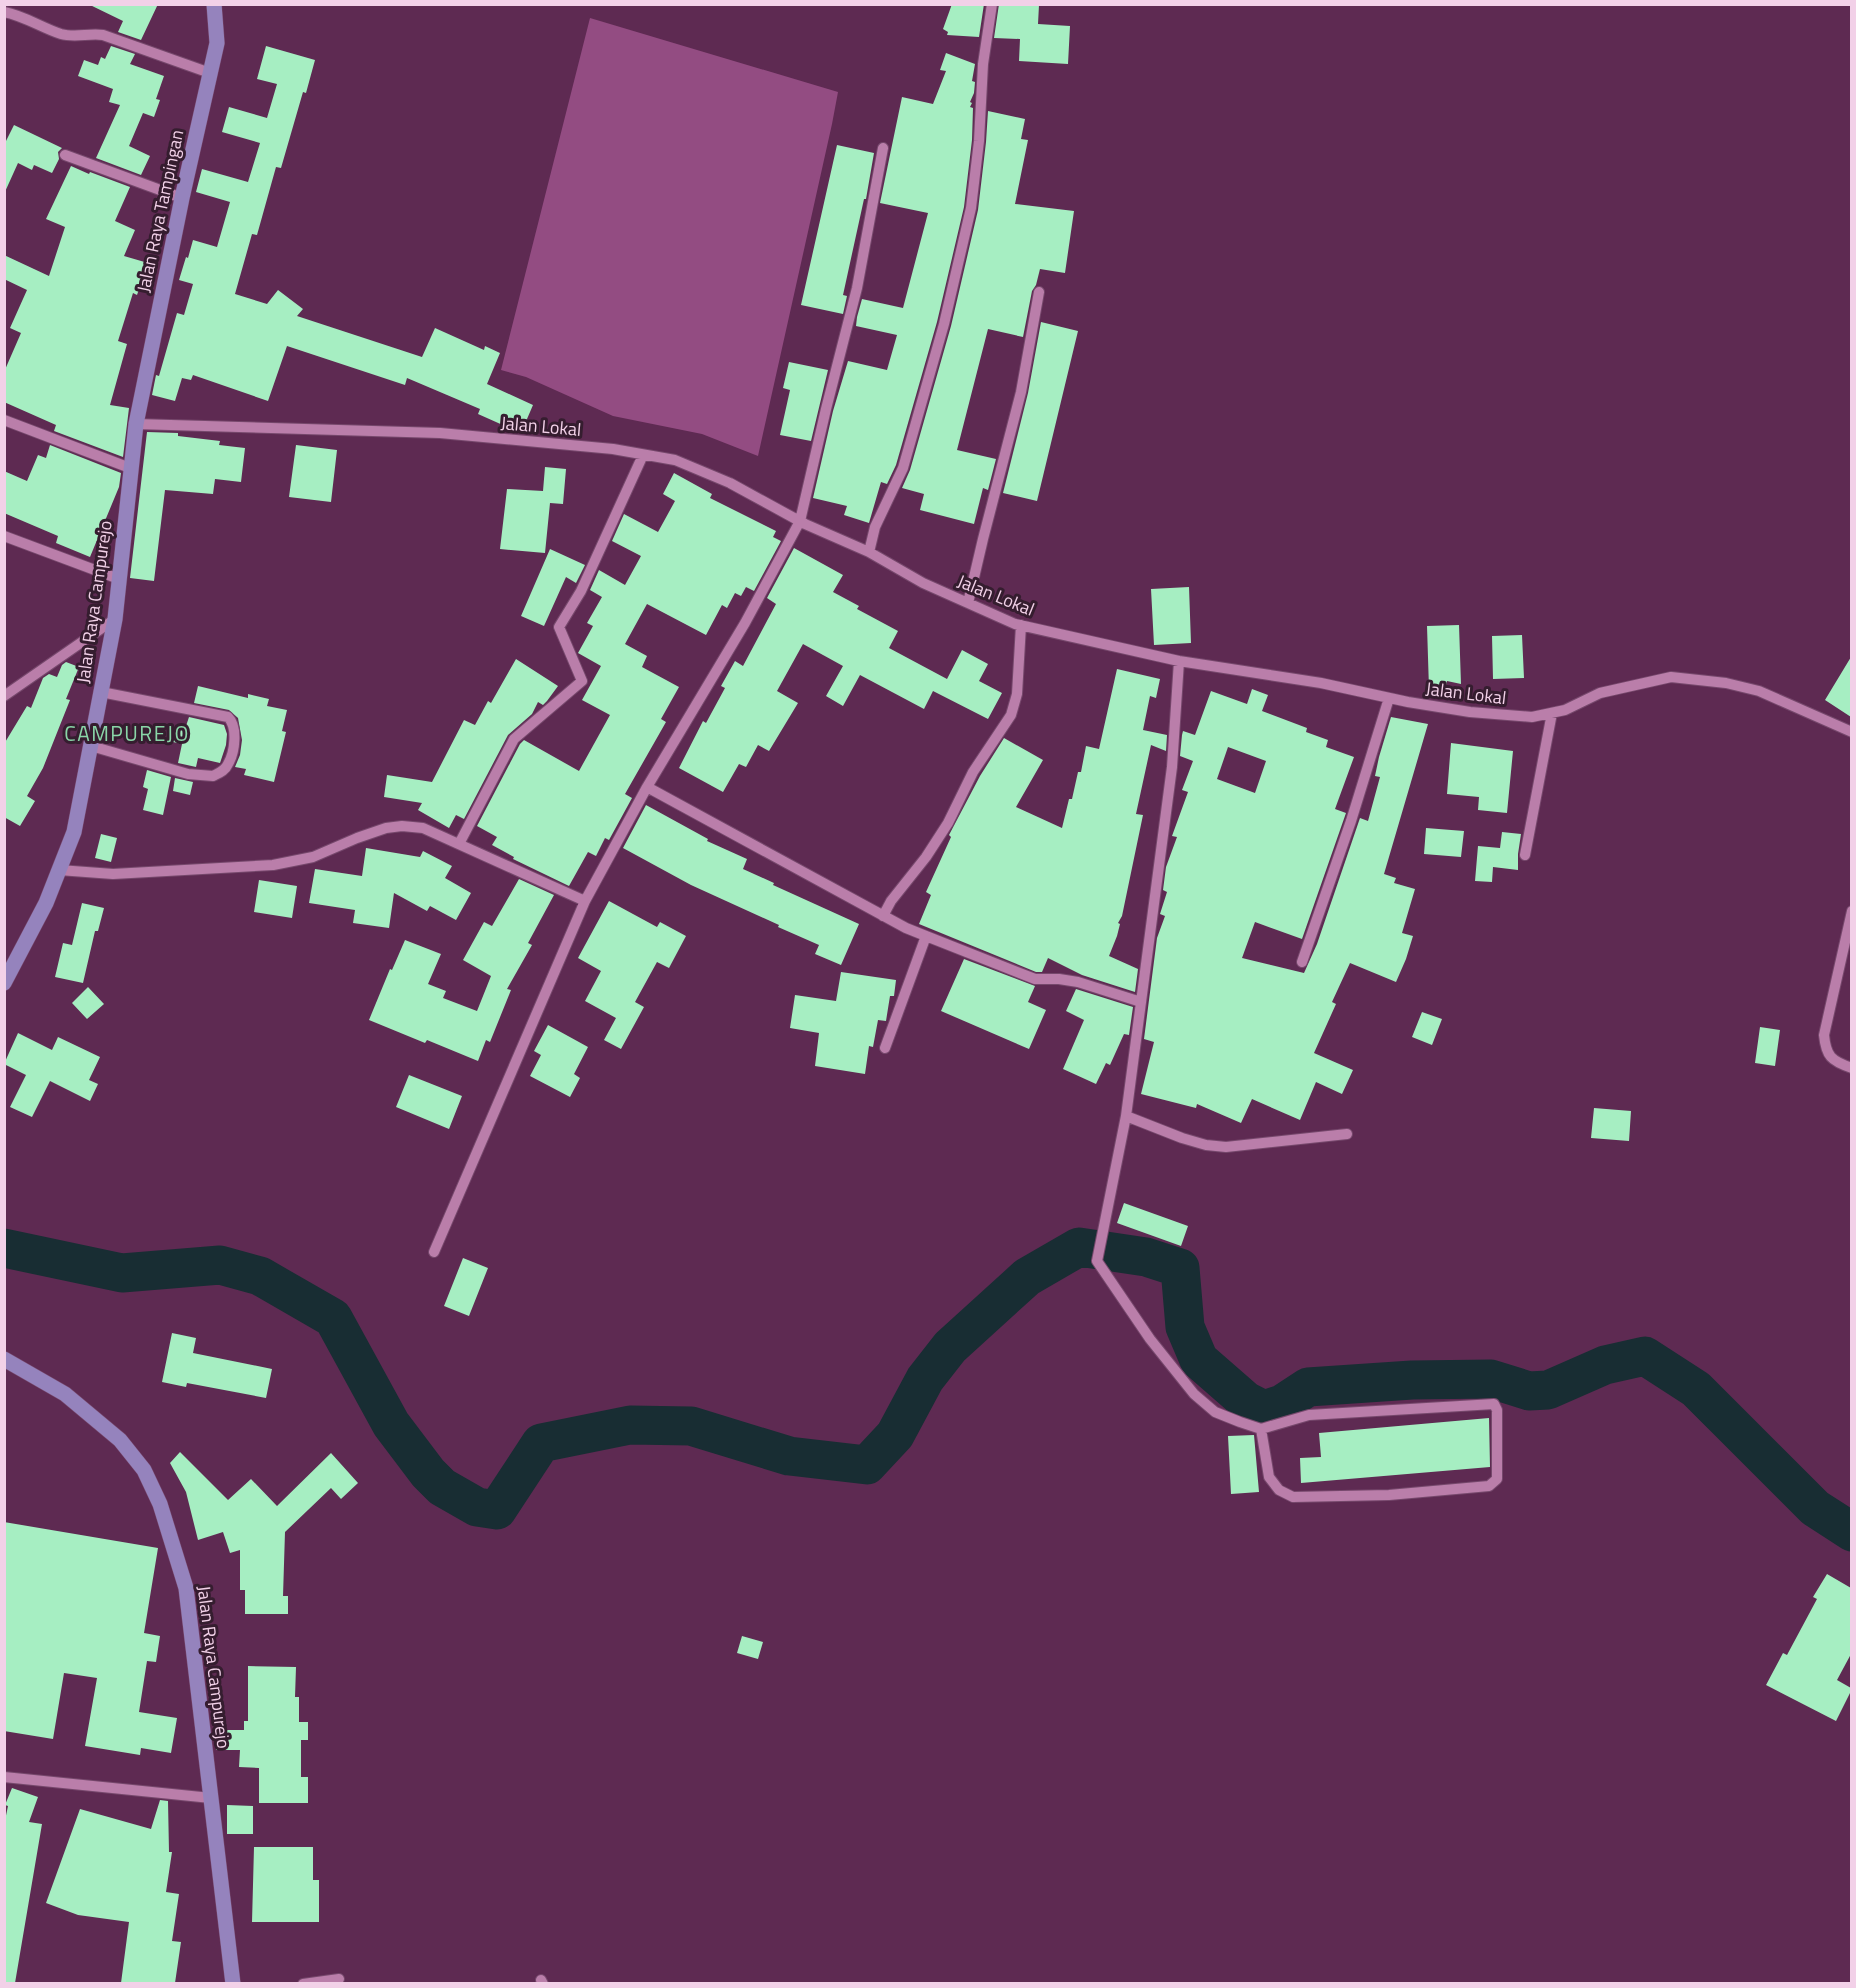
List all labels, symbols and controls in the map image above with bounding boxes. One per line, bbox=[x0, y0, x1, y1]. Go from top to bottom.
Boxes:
street label: Jalan Raya Tampingan bbox=[130, 127, 190, 295]
street label: Jalan Lokal bbox=[500, 409, 582, 443]
street label: Jalan Raya Campurejo bbox=[69, 519, 119, 685]
street label: Jalan Lokal bbox=[953, 567, 1039, 623]
street label: Jalan Lokal bbox=[1424, 675, 1508, 711]
district label: CAMPUREJO bbox=[64, 717, 190, 749]
street label: Jalan Raya Campurejo bbox=[191, 1584, 237, 1750]

